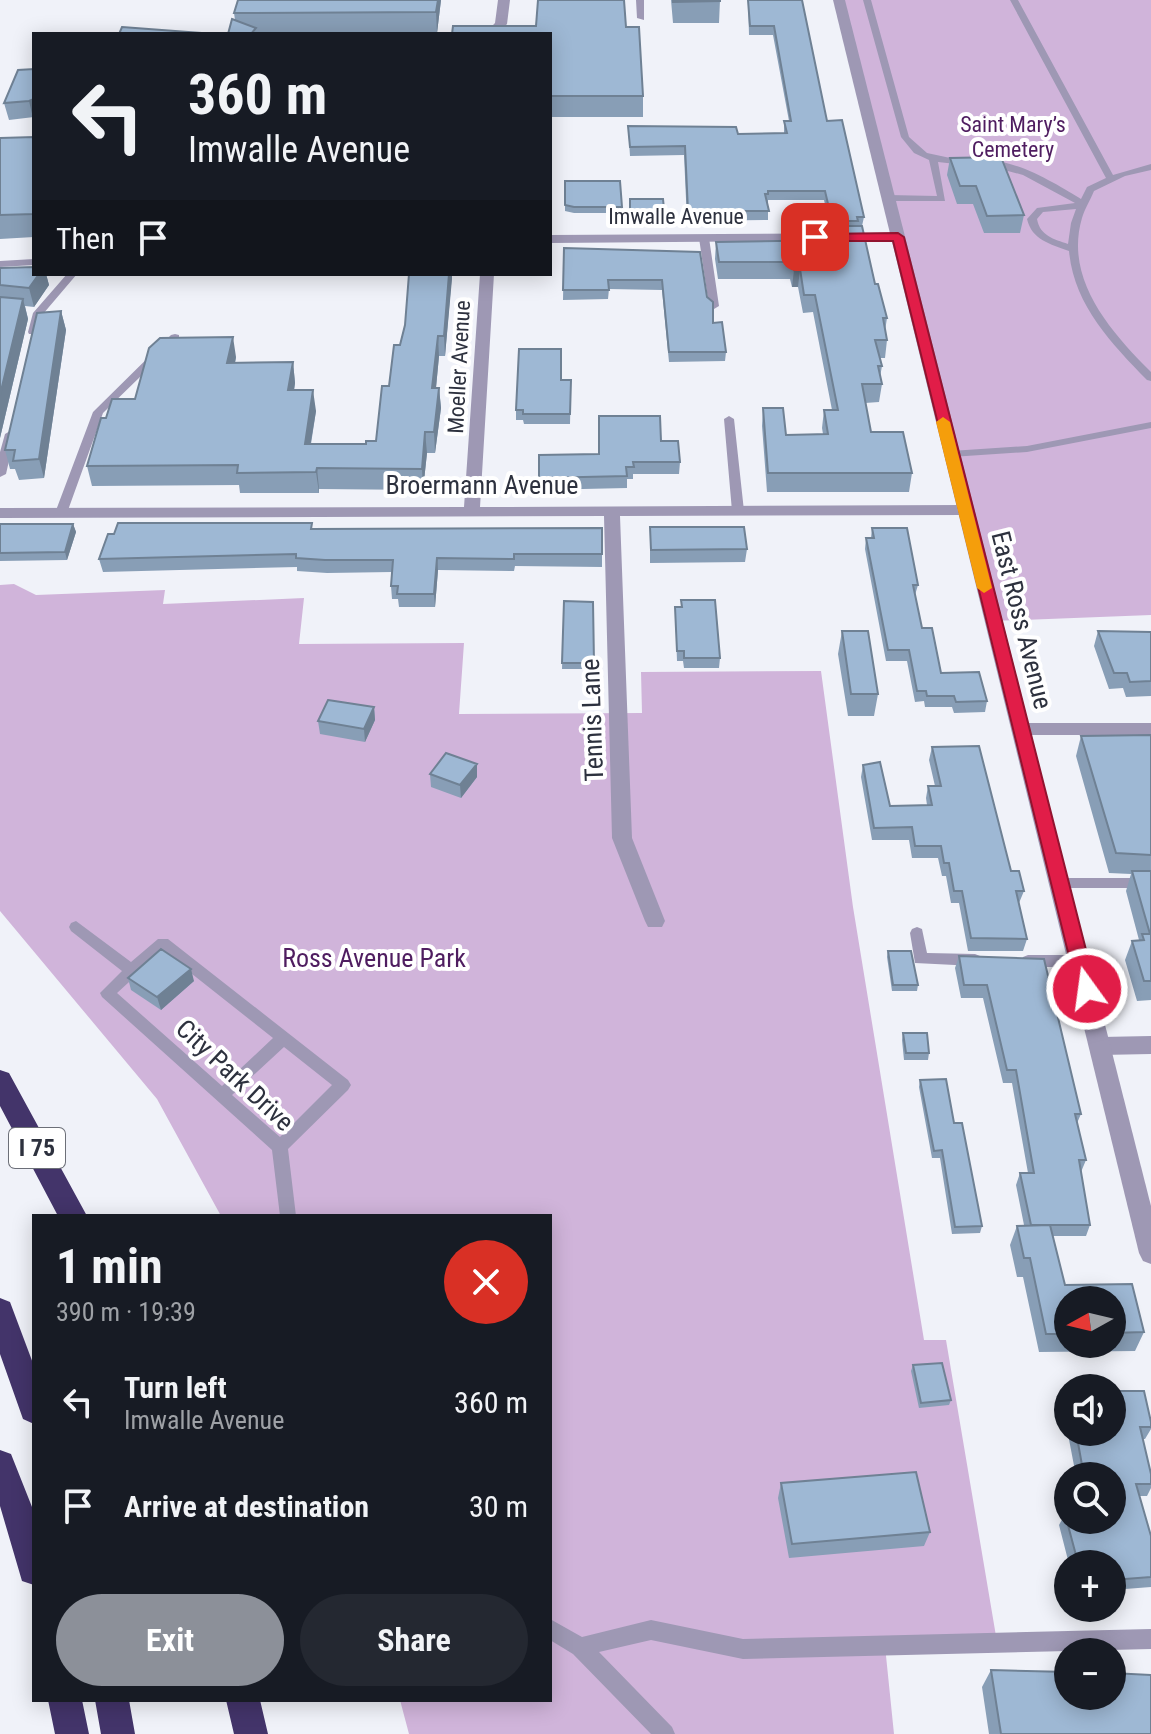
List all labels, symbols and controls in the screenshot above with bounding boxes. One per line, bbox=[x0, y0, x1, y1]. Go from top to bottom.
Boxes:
text: 360 m bbox=[188, 62, 327, 128]
icon: left bbox=[56, 64, 160, 168]
park label: Saint Mary’s Cemetery bbox=[960, 112, 1066, 162]
text: Imwalle Avenue bbox=[188, 129, 410, 171]
pin bbox=[781, 203, 849, 271]
street label: Imwalle Avenue bbox=[608, 204, 744, 229]
icon: arrive bbox=[793, 215, 837, 259]
icon: arrive bbox=[131, 216, 175, 260]
text: Then bbox=[56, 221, 115, 256]
street label: Moeller Avenue bbox=[443, 300, 475, 434]
street label: Broermann Avenue bbox=[385, 470, 579, 500]
street label: East Ross Avenue bbox=[985, 528, 1059, 712]
street label: Tennis Lane bbox=[575, 658, 609, 782]
park label: Ross Avenue Park bbox=[282, 943, 466, 973]
position arrow bbox=[1045, 947, 1129, 1031]
street label: City Park Drive bbox=[170, 1013, 300, 1137]
road number: I 75 bbox=[9, 1128, 65, 1168]
text: 1 min bbox=[56, 1238, 163, 1295]
button: close bbox=[444, 1240, 528, 1324]
north arrow bbox=[1054, 1286, 1126, 1358]
map controls bbox=[1054, 1286, 1126, 1710]
text: 390 m · 19:39 bbox=[56, 1297, 196, 1327]
text: Turn left bbox=[124, 1370, 227, 1405]
button: sound bbox=[1054, 1374, 1126, 1446]
icon: left bbox=[56, 1380, 100, 1424]
text: 360 m bbox=[454, 1385, 528, 1420]
text: Imwalle Avenue bbox=[124, 1405, 284, 1435]
button: search bbox=[1054, 1462, 1126, 1534]
icon: arrive bbox=[56, 1484, 100, 1528]
text: Arrive at destination bbox=[124, 1489, 369, 1524]
text: 30 m bbox=[469, 1489, 528, 1524]
button: + bbox=[1054, 1550, 1126, 1622]
button: Exit bbox=[56, 1594, 284, 1686]
button: Share bbox=[300, 1594, 528, 1686]
button: − bbox=[1054, 1638, 1126, 1710]

